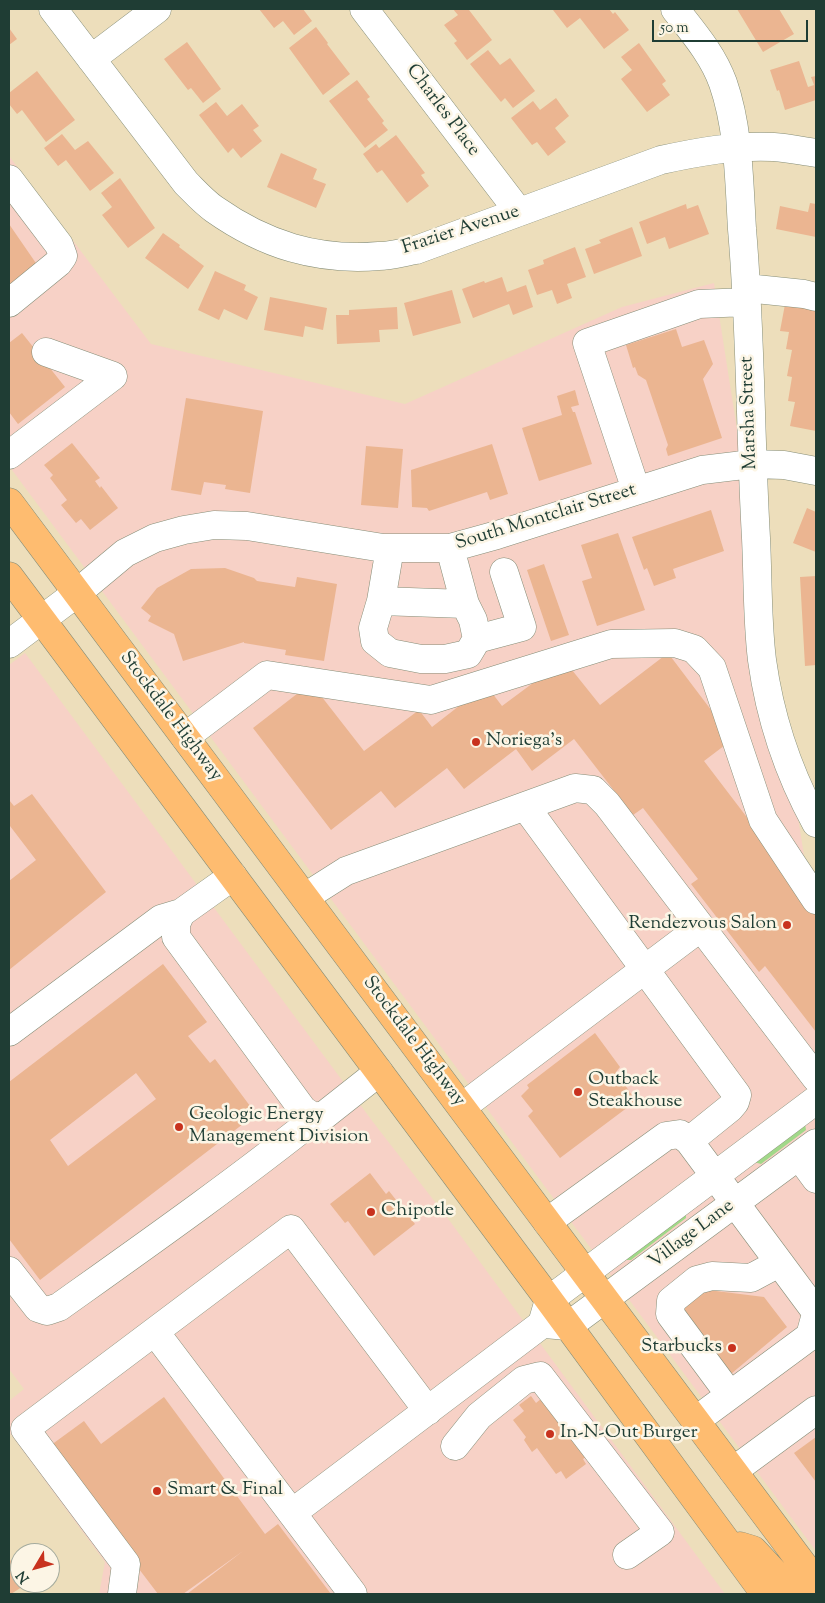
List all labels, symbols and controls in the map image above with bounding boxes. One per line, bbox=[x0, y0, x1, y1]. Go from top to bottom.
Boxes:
scale bar bbox=[655, 10, 811, 42]
text: 50 m bbox=[660, 18, 689, 39]
street label: Charles Place bbox=[400, 60, 484, 162]
street label: Frazier Avenue bbox=[399, 201, 523, 261]
street label: Marsha Street bbox=[737, 356, 763, 470]
street label: South Montclair Street bbox=[453, 480, 639, 556]
street label: Stockdale Highway bbox=[114, 647, 226, 787]
place label: Noriega's bbox=[486, 731, 562, 753]
marker: Noriega's bbox=[470, 736, 482, 748]
place label: Rendezvous Salon bbox=[628, 914, 777, 936]
marker: Rendezvous Salon bbox=[781, 919, 793, 931]
street label: Stockdale Highway bbox=[357, 972, 469, 1112]
place label: Outback Steakhouse bbox=[588, 1070, 682, 1114]
marker: Outback Steakhouse bbox=[572, 1086, 584, 1098]
place label: Geologic Energy Management Division bbox=[189, 1105, 369, 1149]
marker: Geologic Energy Management Division bbox=[173, 1121, 185, 1133]
street label: Village Lane bbox=[645, 1196, 739, 1274]
place label: Chipotle bbox=[381, 1201, 454, 1223]
marker: Chipotle bbox=[365, 1206, 377, 1218]
place label: Starbucks bbox=[641, 1337, 722, 1359]
marker: Starbucks bbox=[726, 1342, 738, 1354]
place label: In-N-Out Burger bbox=[560, 1423, 698, 1445]
marker: In-N-Out Burger bbox=[544, 1428, 556, 1440]
place label: Smart & Final bbox=[167, 1480, 283, 1502]
marker: Smart & Final bbox=[151, 1485, 163, 1497]
north arrow bbox=[10, 1543, 60, 1593]
text: N bbox=[12, 1566, 35, 1587]

